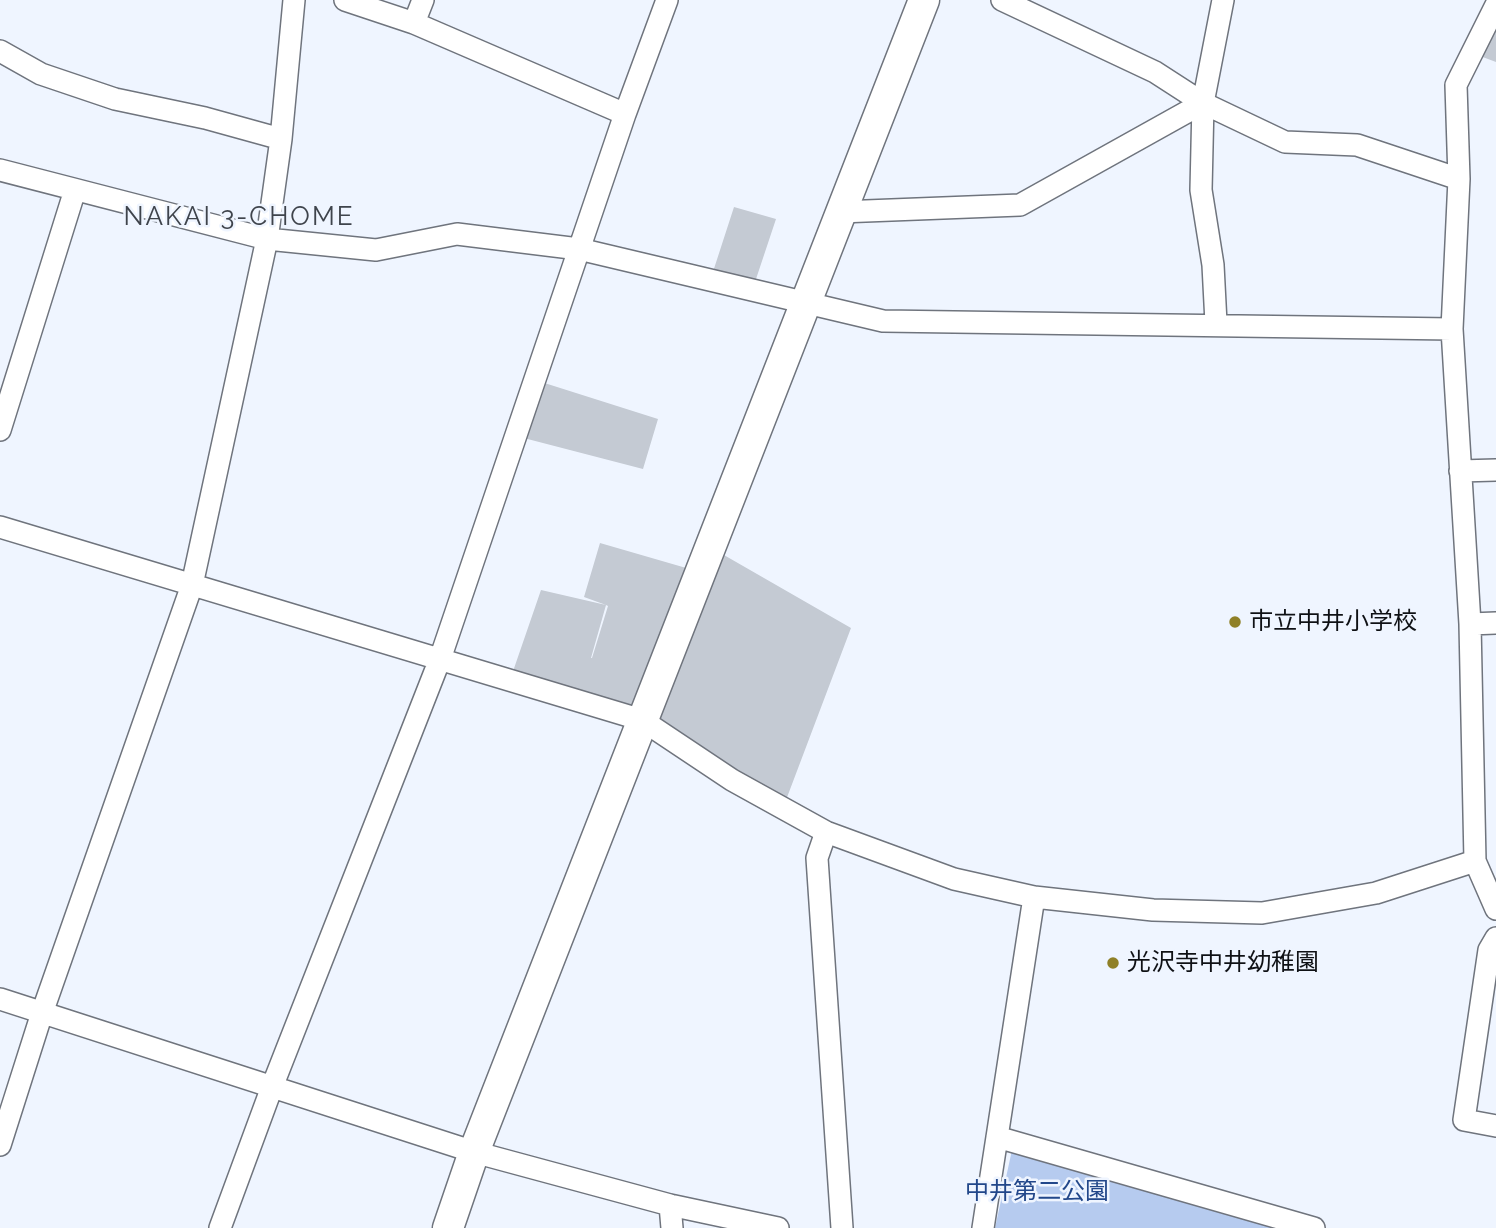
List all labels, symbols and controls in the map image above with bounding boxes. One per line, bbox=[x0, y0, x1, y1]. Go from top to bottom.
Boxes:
district label: NAKAI 3-CHOME bbox=[125, 201, 353, 233]
place label: 市立中井小学校 bbox=[1249, 608, 1417, 636]
marker: 市立中井小学校 bbox=[1227, 614, 1243, 630]
place label: 光沢寺中井幼稚園 bbox=[1127, 949, 1319, 977]
marker: 光沢寺中井幼稚園 bbox=[1105, 955, 1121, 971]
park label: 中井第二公園 bbox=[965, 1178, 1109, 1206]

